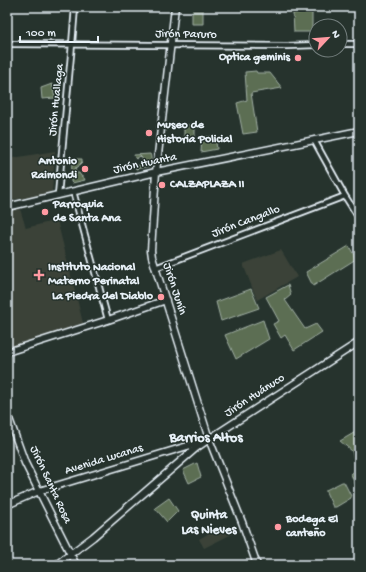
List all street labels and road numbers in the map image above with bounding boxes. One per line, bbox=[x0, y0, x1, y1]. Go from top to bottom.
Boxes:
street label: Jirón Paruro bbox=[155, 27, 217, 43]
street label: Jirón Huallaga bbox=[46, 63, 68, 137]
street label: Jirón Huanta bbox=[112, 150, 178, 178]
street label: Jirón Cangallo bbox=[210, 203, 282, 241]
street label: Jirón Junín bbox=[159, 261, 189, 317]
street label: Jirón Huánuco bbox=[222, 371, 288, 421]
street label: Avenida Lucanas bbox=[63, 441, 145, 479]
street label: Jirón Santa Rosa bbox=[26, 444, 74, 526]

